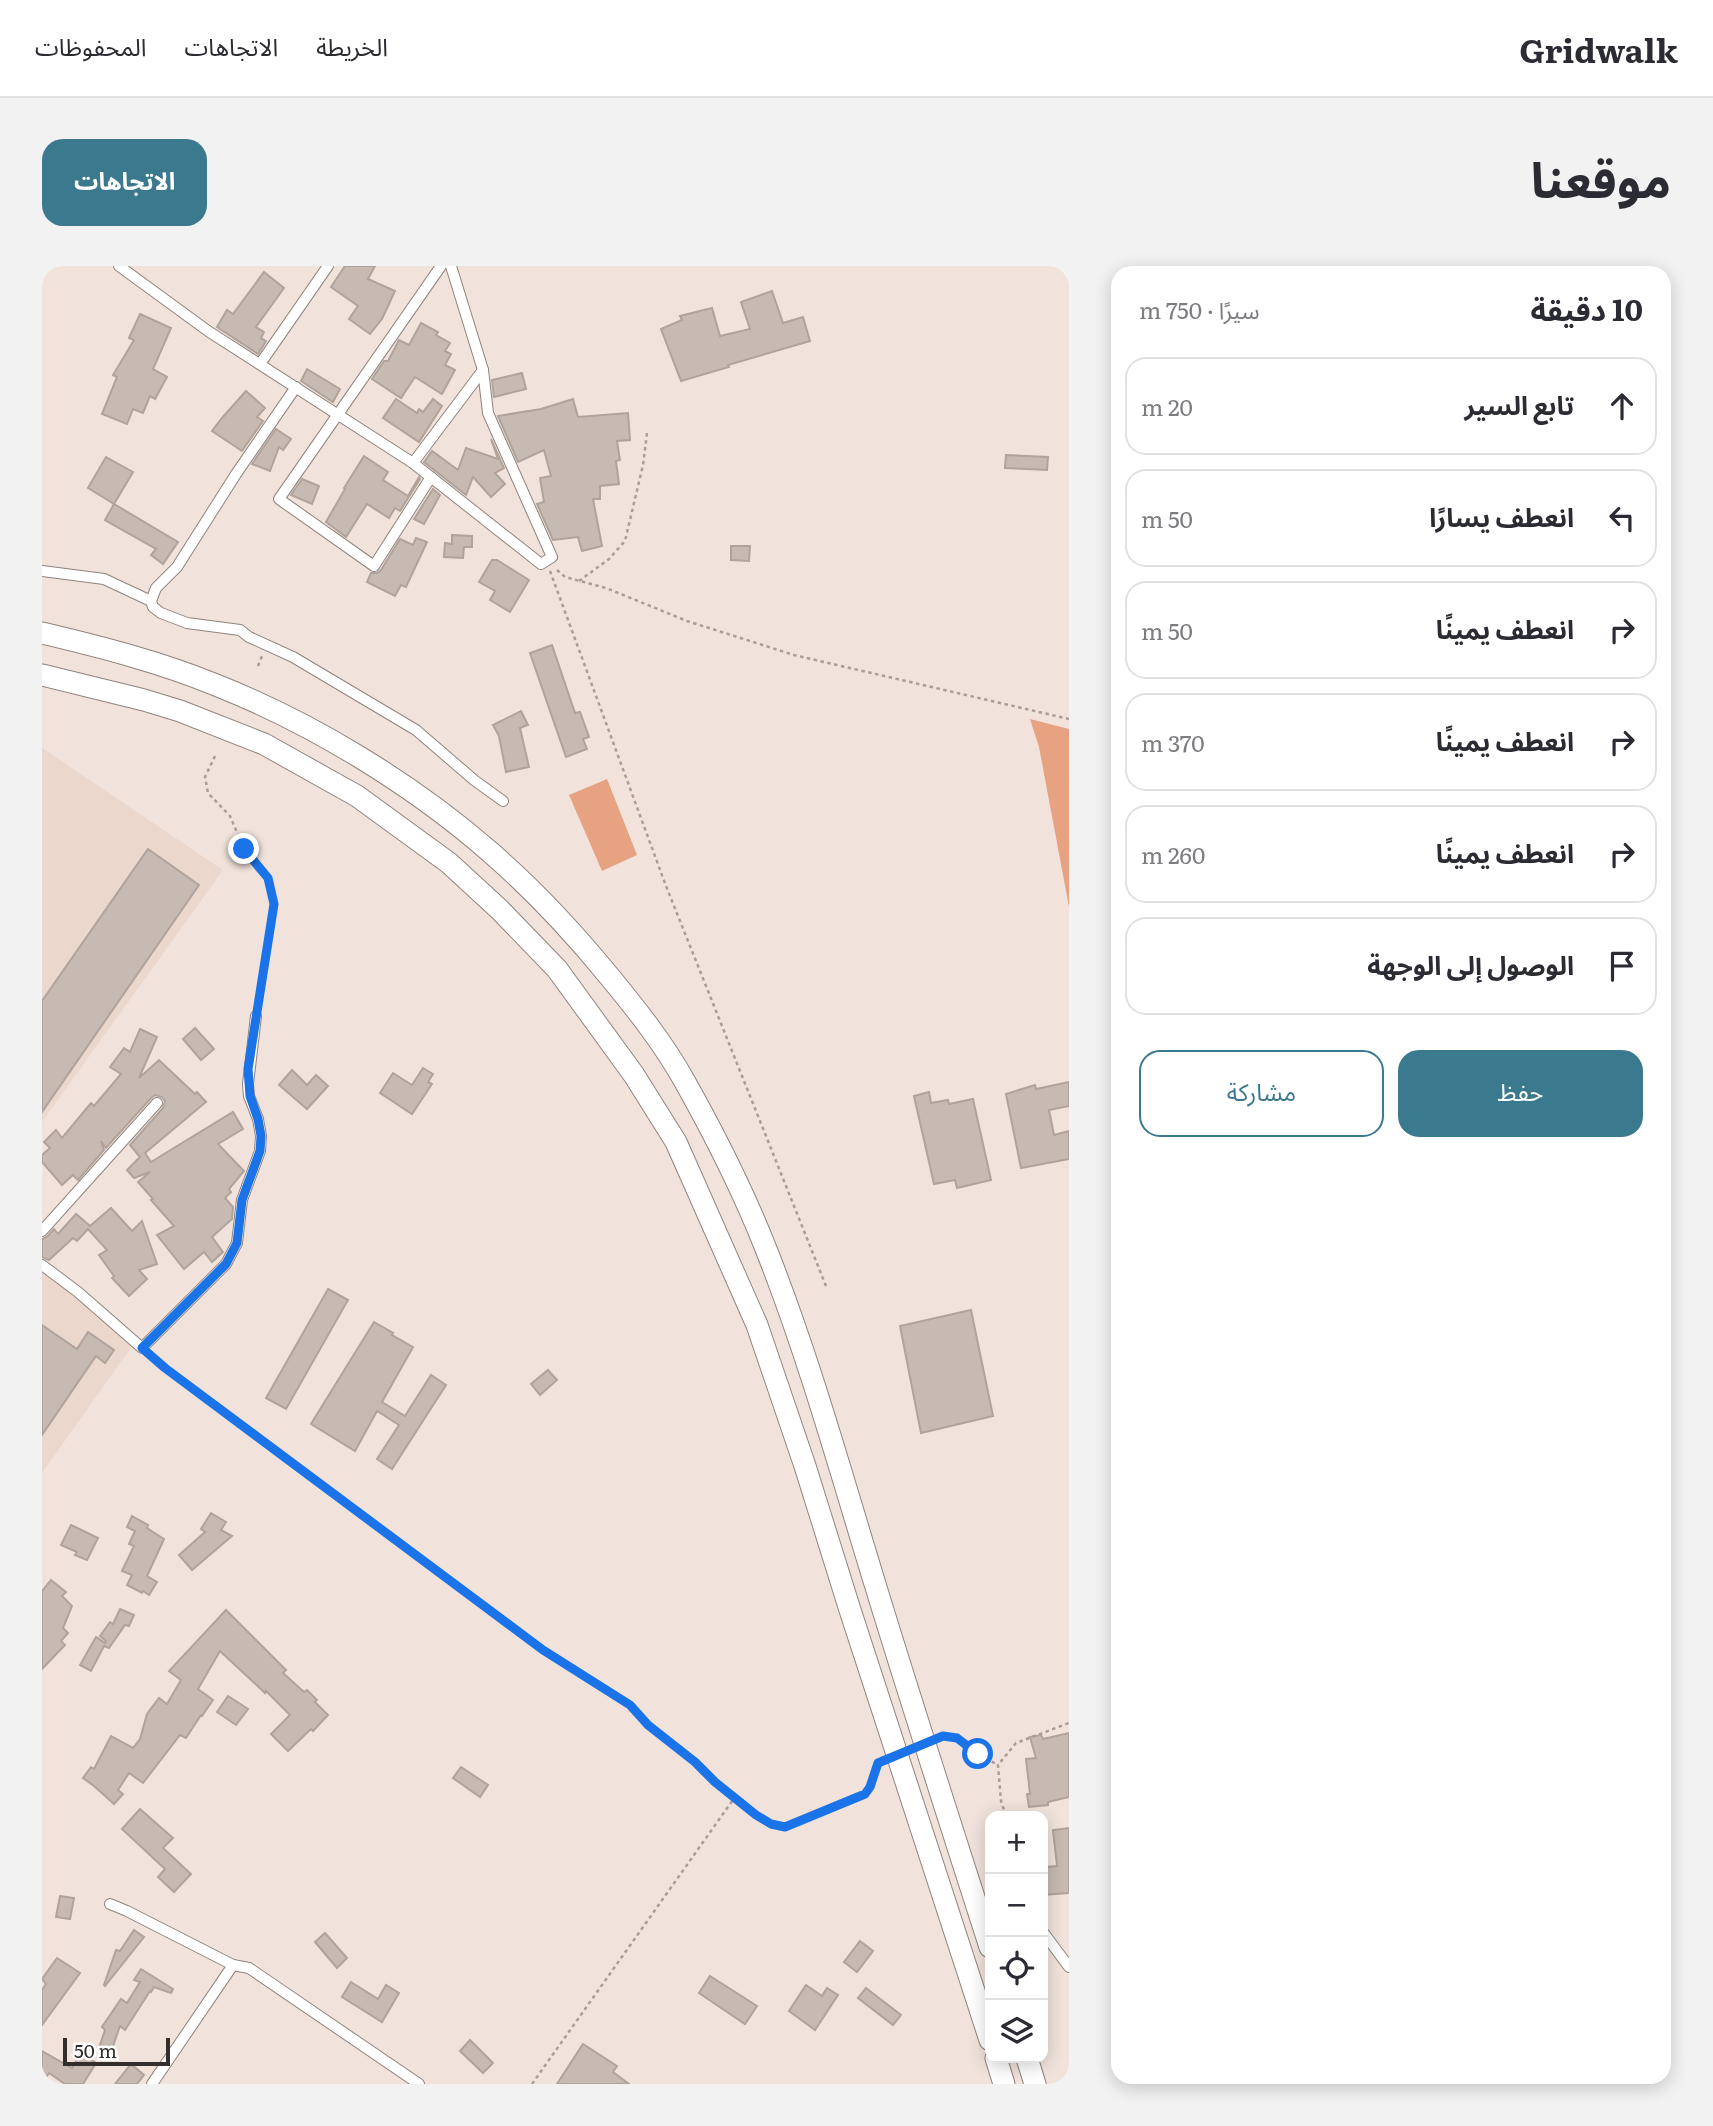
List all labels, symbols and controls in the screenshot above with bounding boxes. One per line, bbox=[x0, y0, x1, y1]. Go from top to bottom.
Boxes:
text: Gridwalk bbox=[1519, 24, 1678, 73]
text: المحفوظات bbox=[35, 28, 146, 63]
text: الاتجاهات bbox=[184, 28, 278, 63]
text: الخريطة bbox=[316, 28, 388, 63]
button: الاتجاهات bbox=[42, 139, 207, 226]
text: موقعنا bbox=[1531, 140, 1671, 213]
text: 10 دقيقة bbox=[1531, 286, 1643, 330]
text: سيرًا · 750 m bbox=[1139, 292, 1259, 326]
text: تابع السير bbox=[1464, 384, 1574, 423]
icon: ahead bbox=[1603, 387, 1641, 425]
text: 20 m bbox=[1141, 389, 1193, 423]
text: انعطف يسارًا bbox=[1429, 496, 1574, 535]
icon: left bbox=[1603, 499, 1641, 537]
text: 50 m bbox=[1141, 501, 1193, 535]
text: انعطف يمينًا bbox=[1436, 608, 1574, 647]
icon: right bbox=[1603, 611, 1641, 649]
text: 50 m bbox=[1141, 613, 1193, 647]
text: انعطف يمينًا bbox=[1436, 720, 1574, 759]
icon: right bbox=[1603, 723, 1641, 761]
text: 370 m bbox=[1141, 725, 1205, 759]
text: انعطف يمينًا bbox=[1436, 832, 1574, 871]
route end bbox=[228, 833, 259, 864]
icon: right bbox=[1603, 835, 1641, 873]
text: 260 m bbox=[1141, 837, 1205, 871]
text: الوصول إلى الوجهة bbox=[1367, 944, 1574, 983]
icon: arrive bbox=[1603, 947, 1641, 985]
button: مشاركة bbox=[1139, 1050, 1384, 1137]
button: حفظ bbox=[1398, 1050, 1643, 1137]
route start bbox=[962, 1738, 993, 1769]
map controls bbox=[985, 1811, 1048, 2063]
button: + bbox=[985, 1811, 1048, 1874]
button: − bbox=[985, 1874, 1048, 1937]
button: locate bbox=[985, 1937, 1048, 2000]
button: layers bbox=[985, 2000, 1048, 2063]
scale bar bbox=[63, 2035, 170, 2067]
text: 50 m bbox=[74, 2036, 117, 2064]

